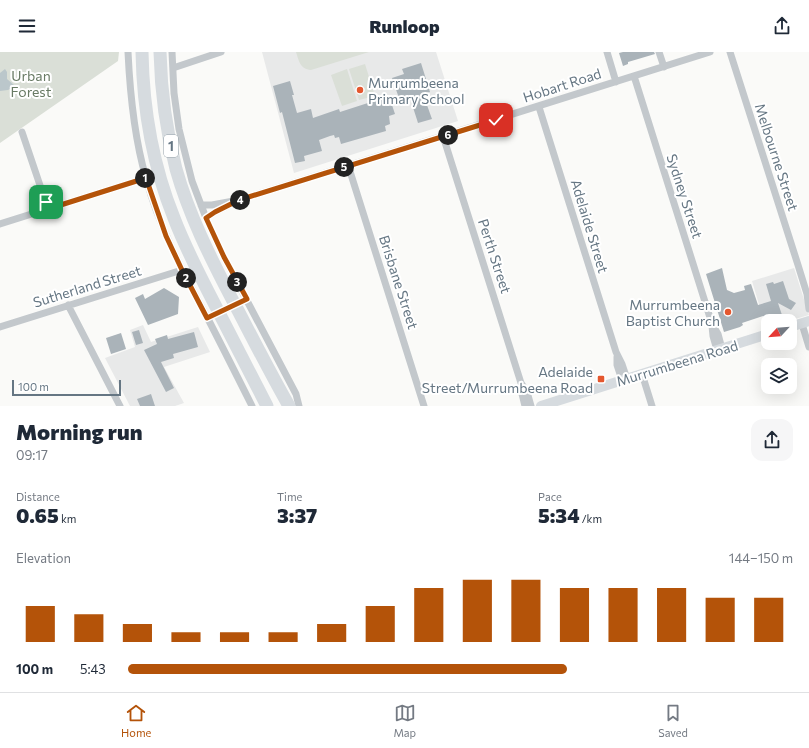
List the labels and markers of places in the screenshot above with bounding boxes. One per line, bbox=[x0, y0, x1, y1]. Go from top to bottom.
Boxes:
place label: Murrumbeena Primary School bbox=[368, 74, 464, 107]
marker: Murrumbeena Primary School bbox=[355, 85, 365, 95]
pin bbox=[479, 103, 513, 137]
pin: 6 bbox=[438, 125, 458, 145]
pin: 5 bbox=[334, 157, 354, 177]
pin: 1 bbox=[135, 168, 155, 188]
pin bbox=[29, 185, 63, 219]
pin: 4 bbox=[230, 190, 250, 210]
pin: 2 bbox=[176, 268, 196, 288]
pin: 3 bbox=[227, 272, 247, 292]
place label: Murrumbeena Baptist Church bbox=[626, 296, 720, 329]
marker: Murrumbeena Baptist Church bbox=[723, 307, 733, 317]
place label: Adelaide Street/Murrumbeena Road bbox=[422, 363, 593, 396]
marker: Adelaide Street/Murrumbeena Road bbox=[596, 374, 606, 384]

